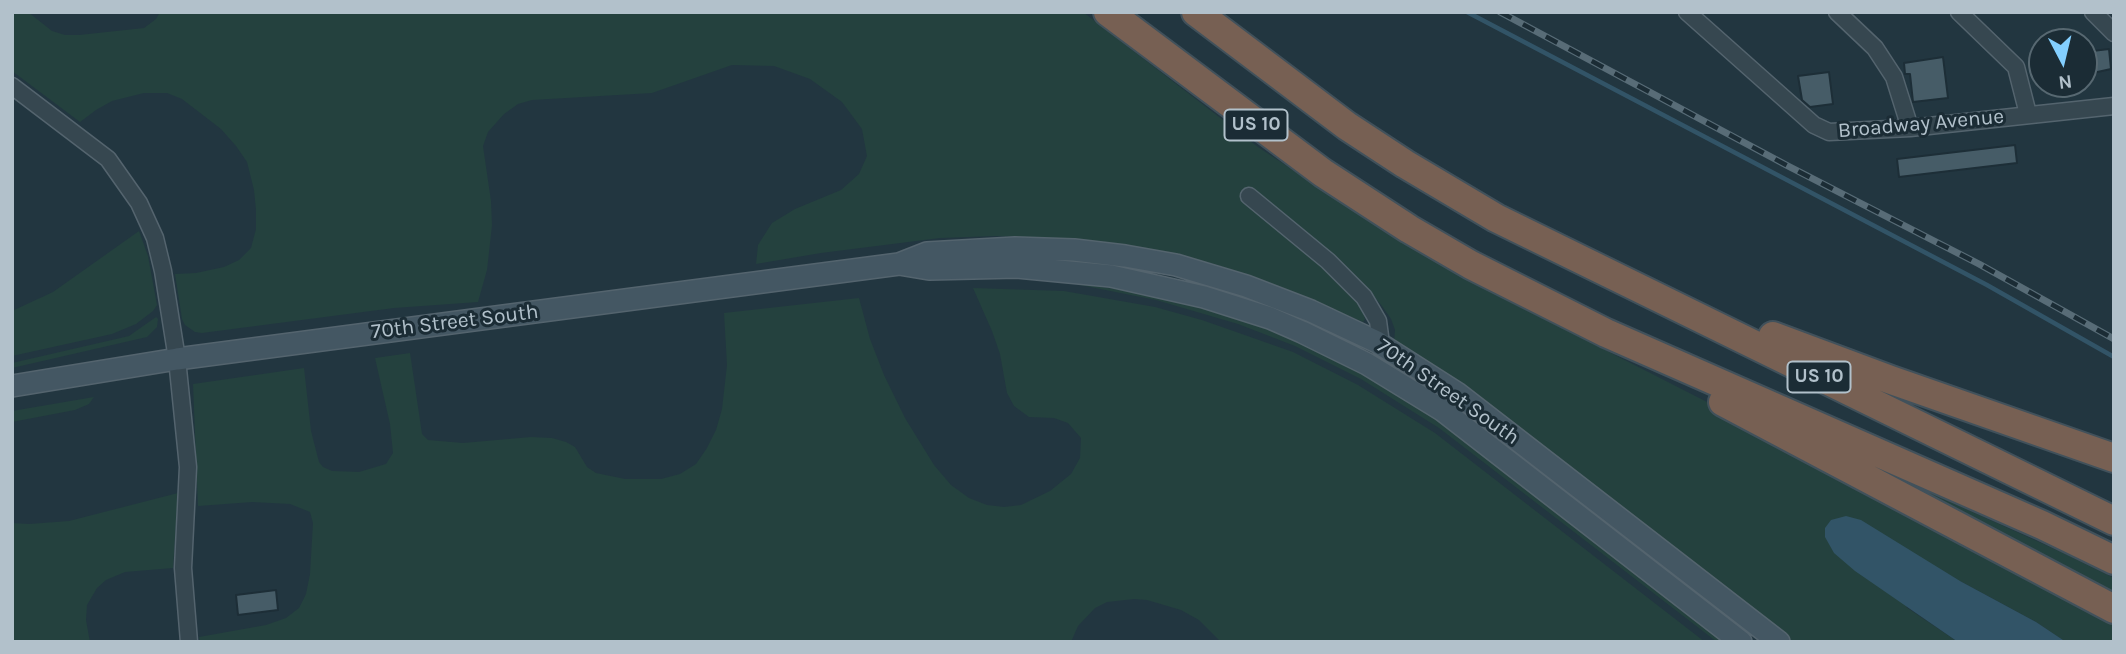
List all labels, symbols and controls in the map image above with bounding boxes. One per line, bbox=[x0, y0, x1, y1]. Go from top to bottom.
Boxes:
north arrow bbox=[2028, 28, 2098, 98]
text: N bbox=[2057, 70, 2073, 94]
street label: Broadway Avenue bbox=[1837, 104, 2005, 144]
road number: US 10 bbox=[1224, 110, 1288, 140]
street label: 70th Street South bbox=[370, 299, 540, 345]
street label: 70th Street South bbox=[1372, 334, 1524, 450]
road number: US 10 bbox=[1787, 362, 1850, 392]

